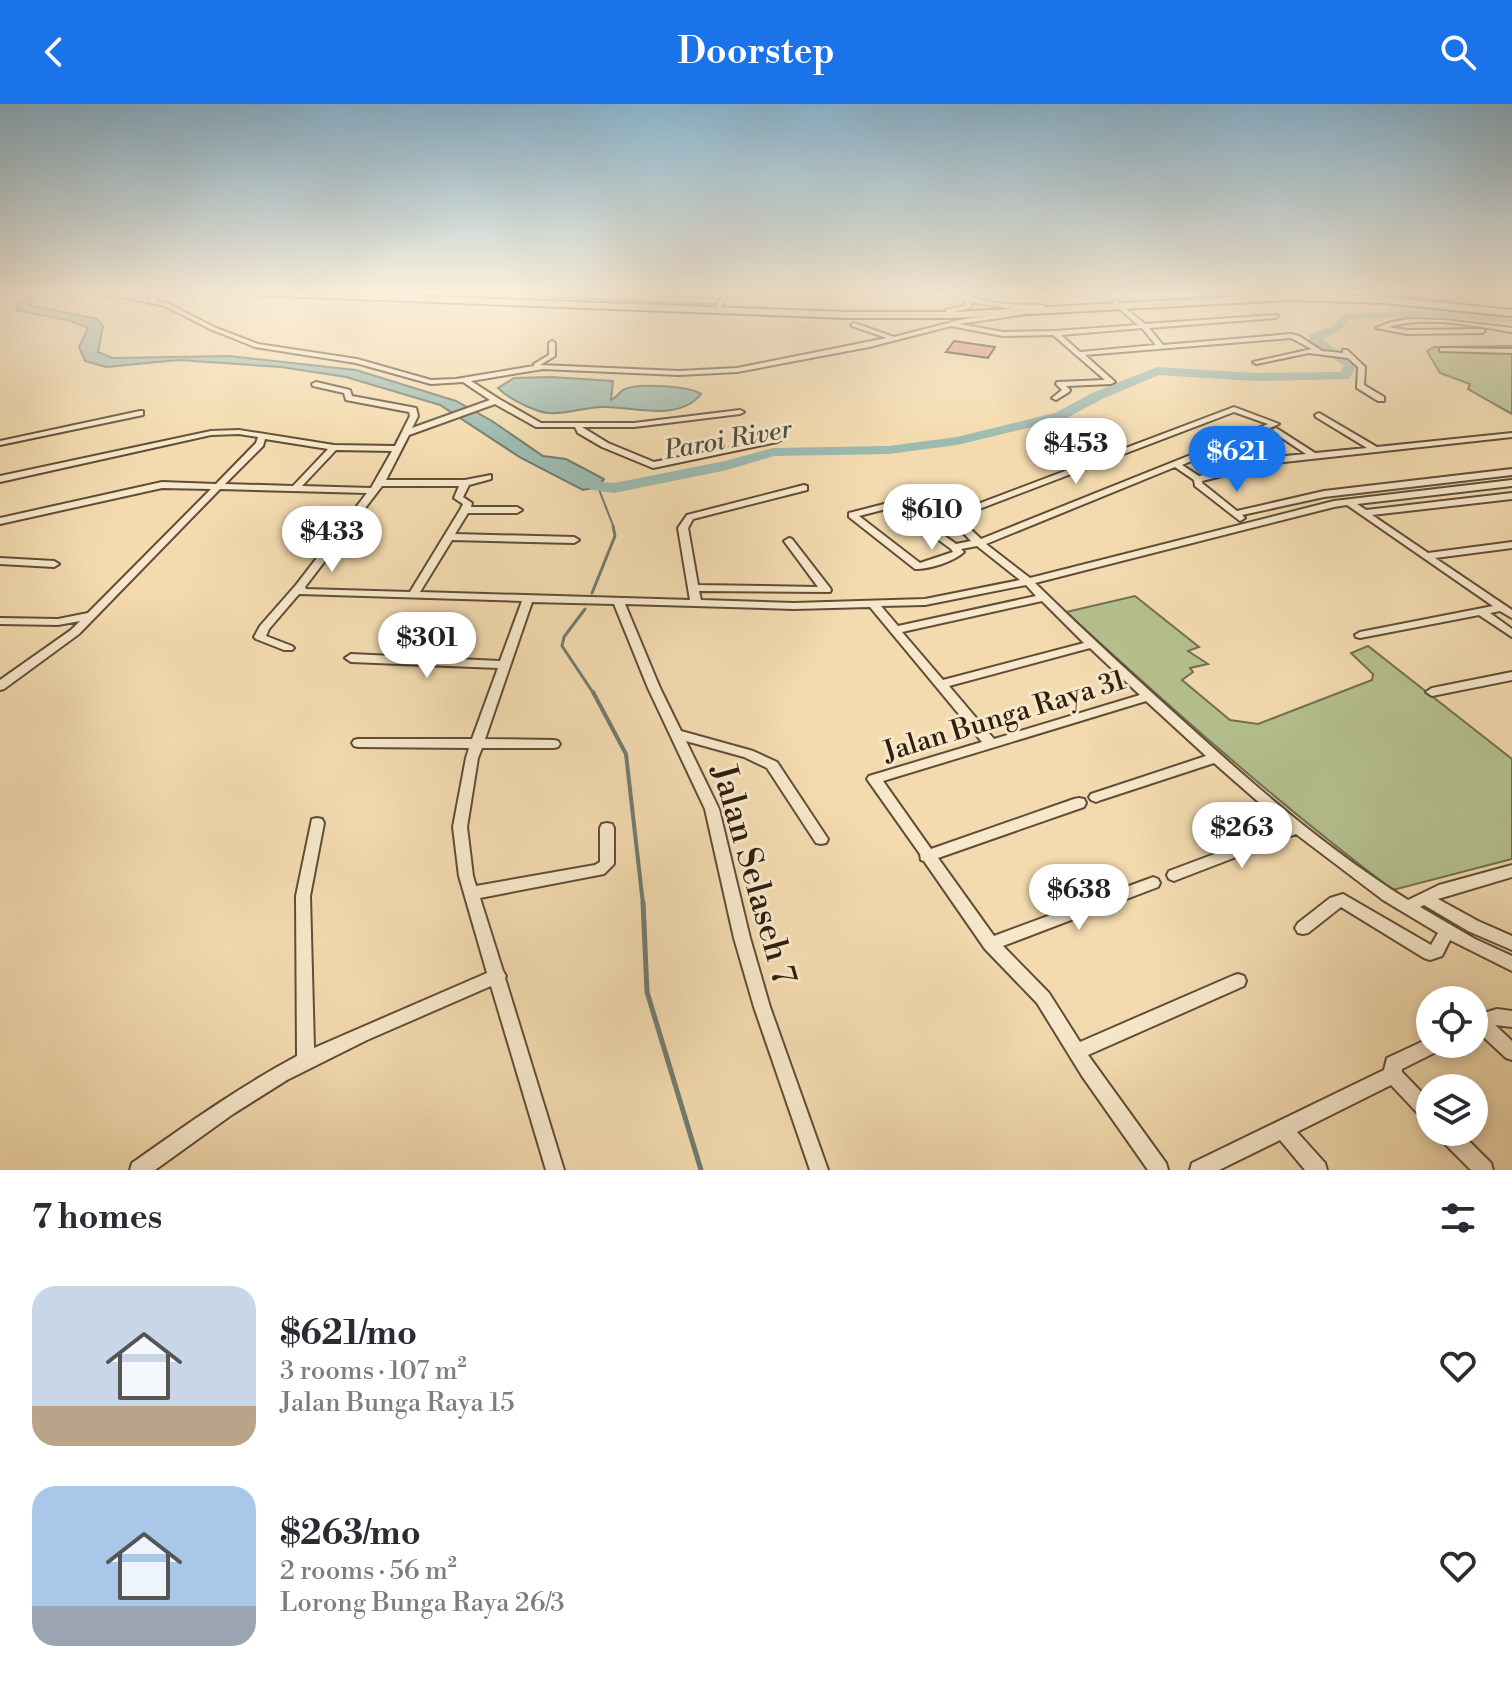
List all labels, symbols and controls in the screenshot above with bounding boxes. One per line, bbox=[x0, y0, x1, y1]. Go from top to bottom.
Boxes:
icon: back bbox=[32, 30, 76, 74]
text: Doorstep bbox=[677, 30, 835, 75]
icon: search bbox=[1436, 30, 1480, 74]
water label: Paroi River bbox=[661, 413, 795, 467]
pin: $453 bbox=[1029, 418, 1123, 486]
pin: $621 bbox=[1190, 426, 1284, 494]
text: $453 bbox=[1044, 428, 1108, 460]
text: $621 bbox=[1207, 436, 1267, 468]
pin: $610 bbox=[885, 484, 979, 552]
text: $610 bbox=[901, 494, 963, 526]
pin: $433 bbox=[285, 506, 379, 574]
text: $433 bbox=[300, 516, 364, 548]
pin: $301 bbox=[380, 612, 474, 680]
text: $301 bbox=[396, 622, 458, 654]
street label: Jalan Bunga Raya 31 bbox=[878, 663, 1130, 770]
street label: Jalan Selaseh 7 bbox=[701, 759, 804, 989]
pin: $263 bbox=[1195, 802, 1289, 870]
text: $263 bbox=[1210, 812, 1274, 844]
pin: $638 bbox=[1032, 864, 1126, 932]
text: $638 bbox=[1047, 874, 1111, 906]
map controls bbox=[1416, 986, 1488, 1146]
button: locate bbox=[1416, 986, 1488, 1058]
button: layers bbox=[1416, 1074, 1488, 1146]
icon: filters bbox=[1436, 1196, 1480, 1240]
text: 7 homes bbox=[32, 1197, 162, 1239]
text: $621/mo bbox=[280, 1313, 417, 1355]
icon: home bbox=[96, 1318, 192, 1414]
icon: heart bbox=[1436, 1344, 1480, 1388]
text: 3 rooms · 107 m² bbox=[280, 1355, 467, 1387]
text: Jalan Bunga Raya 15 bbox=[280, 1387, 515, 1419]
text: $263/mo bbox=[280, 1513, 421, 1555]
icon: home bbox=[96, 1518, 192, 1614]
icon: heart bbox=[1436, 1544, 1480, 1588]
text: 2 rooms · 56 m² bbox=[280, 1555, 457, 1587]
text: Lorong Bunga Raya 26/3 bbox=[280, 1587, 565, 1619]

